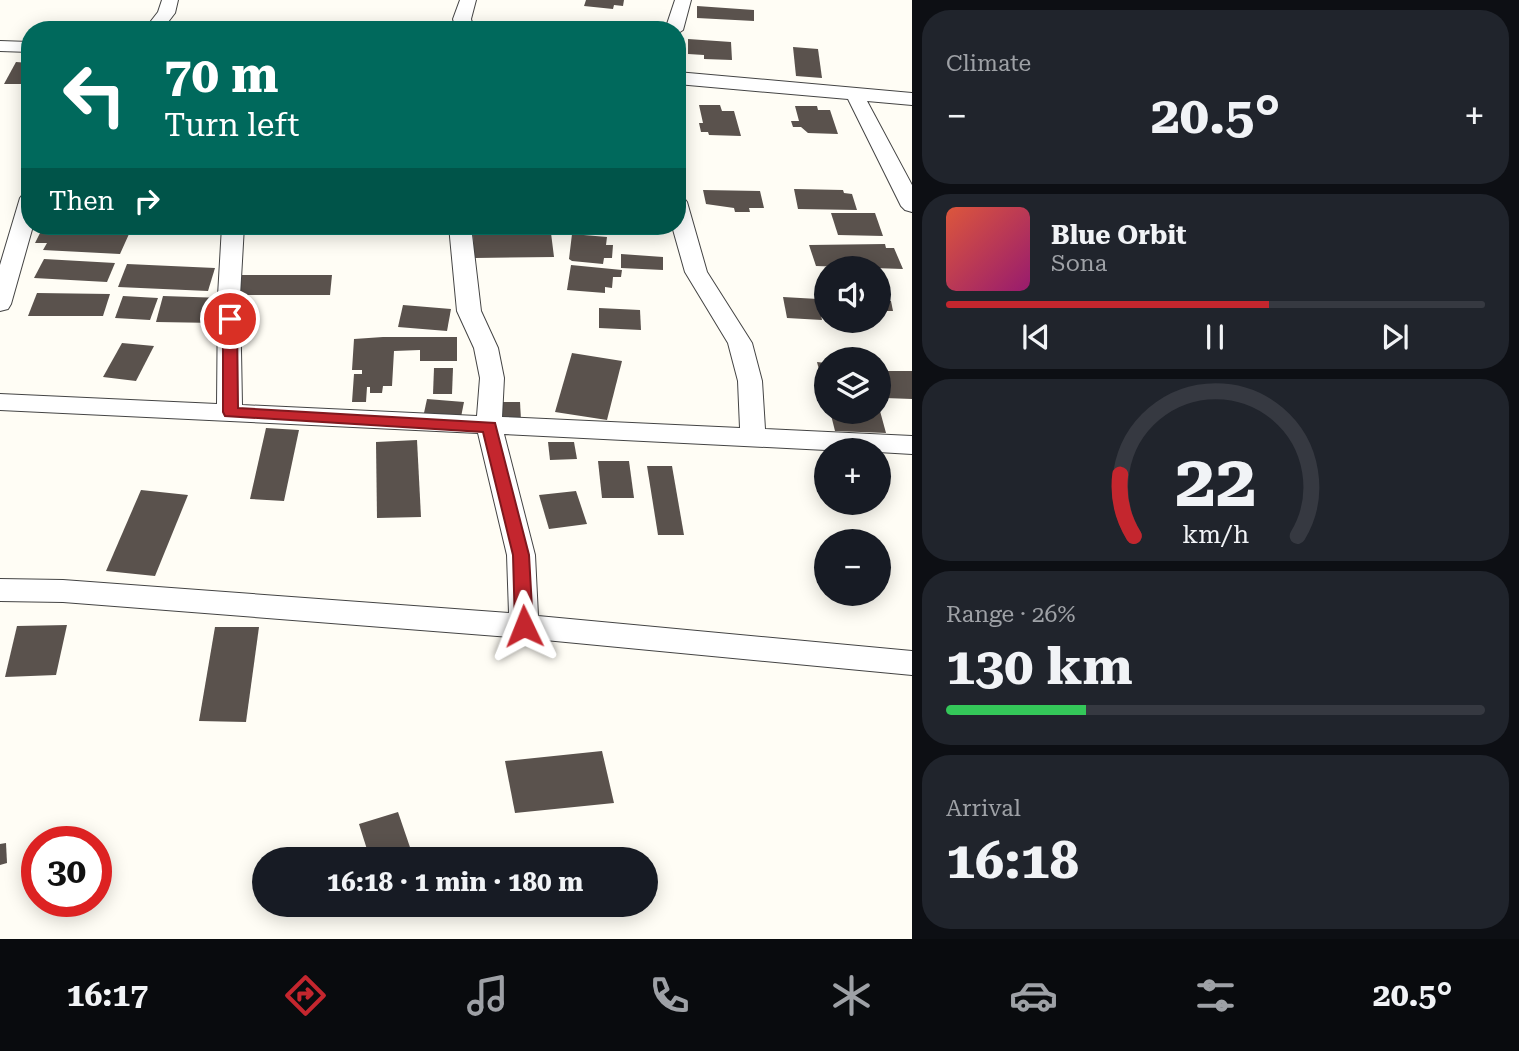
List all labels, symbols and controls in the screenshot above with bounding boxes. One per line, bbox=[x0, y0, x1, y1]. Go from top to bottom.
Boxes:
text: 70 m bbox=[164, 47, 279, 104]
icon: left bbox=[49, 49, 140, 140]
text: Climate bbox=[946, 50, 1031, 77]
text: 20.5° bbox=[1151, 85, 1280, 146]
text: − bbox=[946, 94, 967, 138]
text: + bbox=[1464, 94, 1485, 138]
text: Turn left bbox=[164, 106, 299, 144]
icon: right bbox=[128, 182, 166, 220]
text: Then bbox=[49, 186, 114, 216]
text: Blue Orbit bbox=[1051, 220, 1187, 250]
text: Sona bbox=[1051, 250, 1107, 277]
map controls bbox=[814, 256, 891, 606]
button: sound bbox=[814, 256, 891, 333]
pin bbox=[200, 289, 260, 349]
icon: arrive bbox=[211, 300, 249, 338]
icon: previous bbox=[1017, 318, 1055, 356]
icon: pause bbox=[1196, 318, 1234, 356]
icon: next bbox=[1376, 318, 1414, 356]
button: layers bbox=[814, 347, 891, 424]
button: + bbox=[814, 438, 891, 515]
text: 22 bbox=[1175, 439, 1256, 524]
text: km/h bbox=[1182, 519, 1249, 548]
button: − bbox=[814, 529, 891, 606]
position arrow bbox=[487, 589, 561, 663]
text: Range · 26% bbox=[946, 601, 1075, 628]
text: 130 km bbox=[946, 636, 1133, 697]
text: Arrival bbox=[946, 795, 1021, 822]
speed limit sign: 30 bbox=[21, 826, 112, 917]
text: 16:18 bbox=[946, 830, 1079, 891]
text: 16:18 · 1 min · 180 m bbox=[327, 867, 583, 897]
icon: directions bbox=[281, 971, 330, 1020]
icon: music bbox=[463, 971, 512, 1020]
icon: phone bbox=[645, 971, 694, 1020]
icon: climate bbox=[827, 971, 876, 1020]
icon: car bbox=[1009, 971, 1058, 1020]
icon: filters bbox=[1191, 971, 1240, 1020]
text: 16:17 bbox=[66, 976, 148, 1014]
text: 20.5° bbox=[1373, 976, 1452, 1014]

